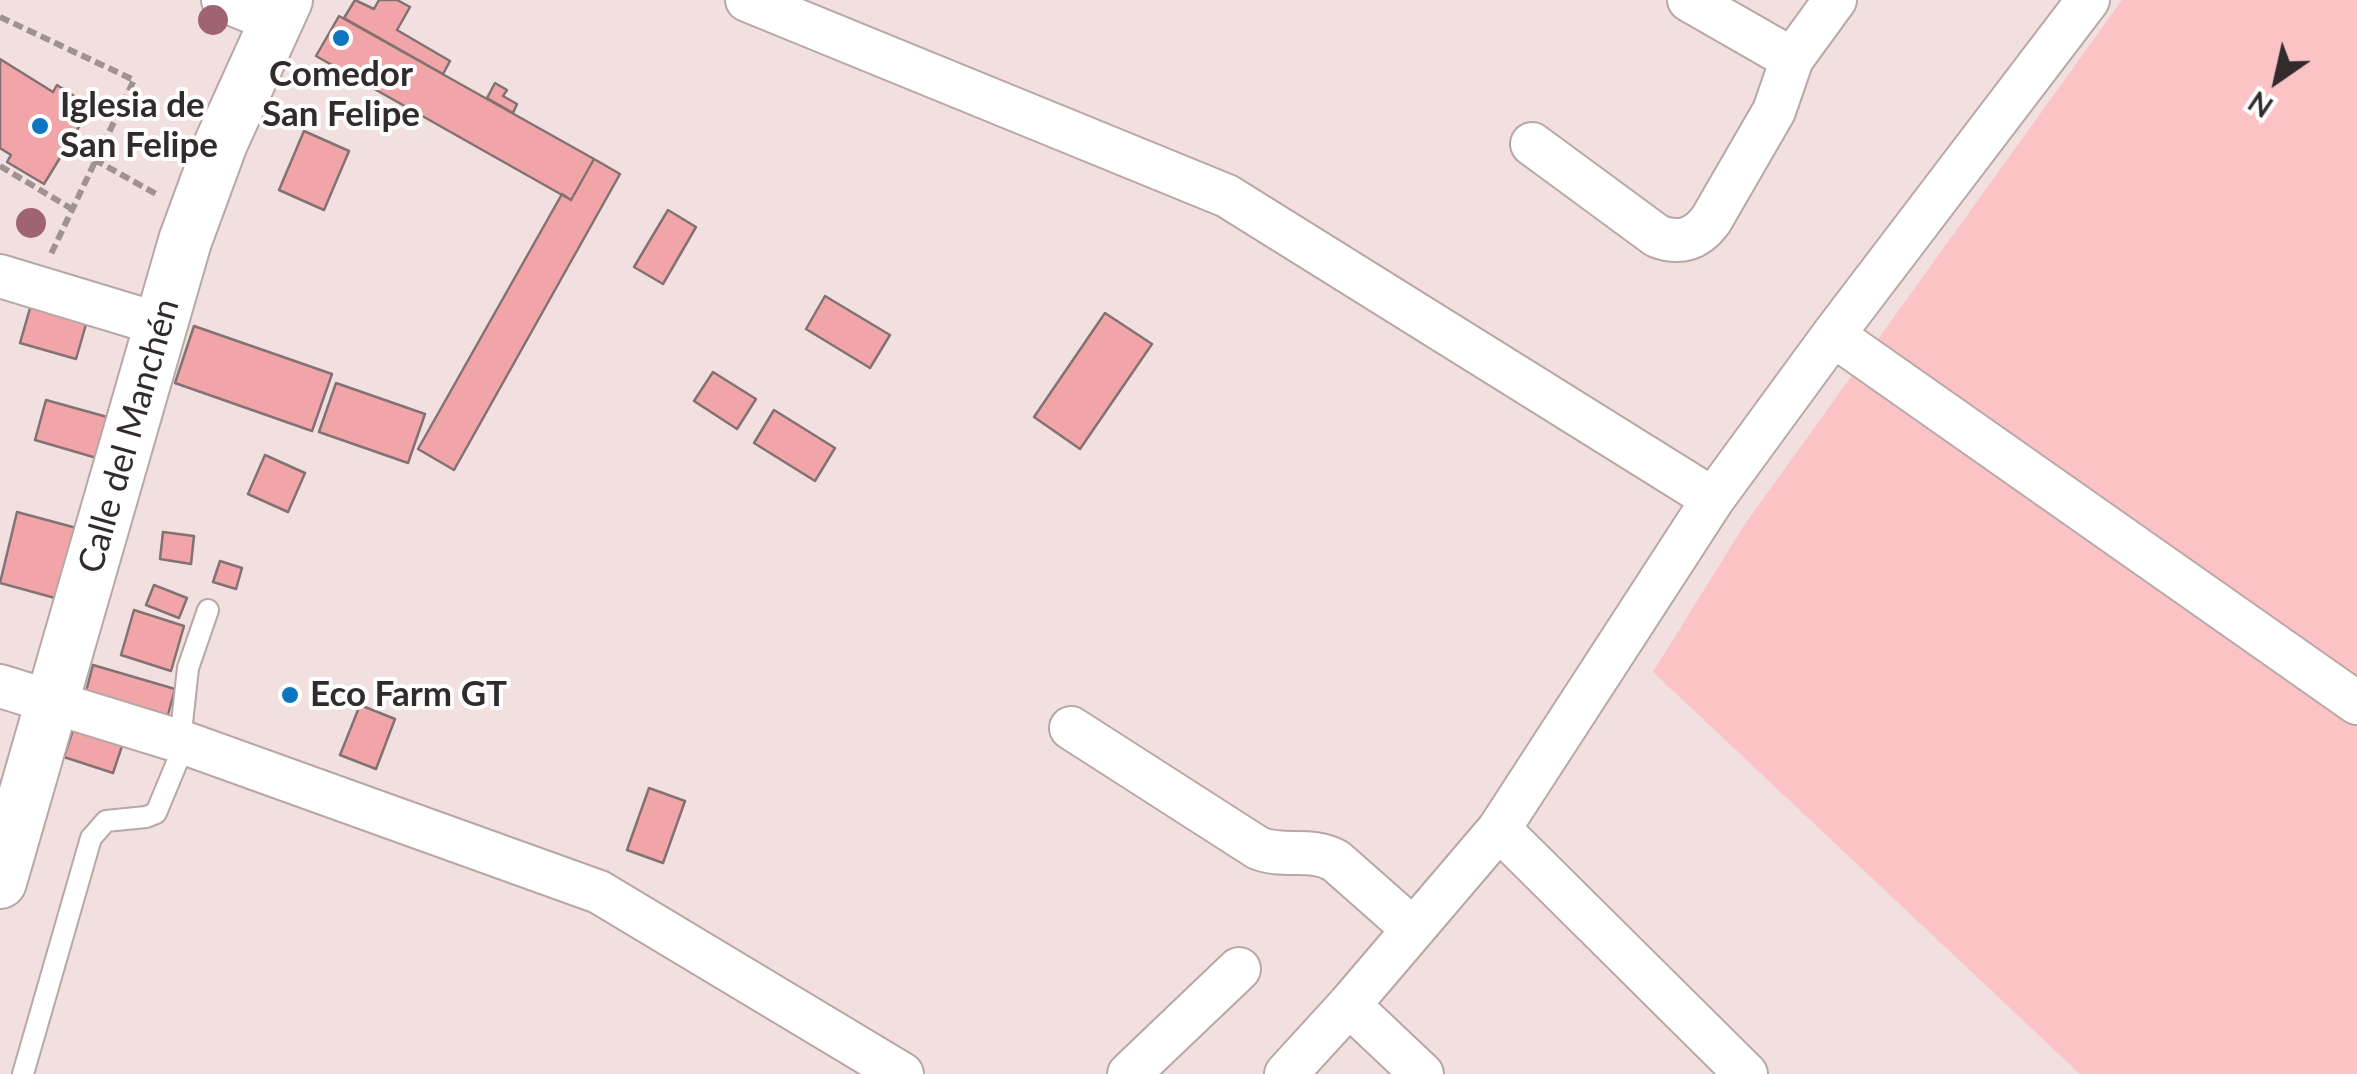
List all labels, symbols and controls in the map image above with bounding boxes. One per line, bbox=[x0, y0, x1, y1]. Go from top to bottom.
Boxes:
marker: Comedor San Felipe bbox=[330, 27, 352, 49]
north arrow bbox=[2227, 30, 2327, 130]
place label: Comedor San Felipe bbox=[262, 54, 420, 136]
place label: Iglesia de San Felipe bbox=[60, 85, 218, 167]
text: N bbox=[2242, 85, 2279, 125]
marker: Iglesia de San Felipe bbox=[29, 115, 51, 137]
street label: Calle del Manchén bbox=[70, 294, 188, 578]
place label: Eco Farm GT bbox=[310, 674, 507, 716]
marker: Eco Farm GT bbox=[279, 684, 301, 706]

